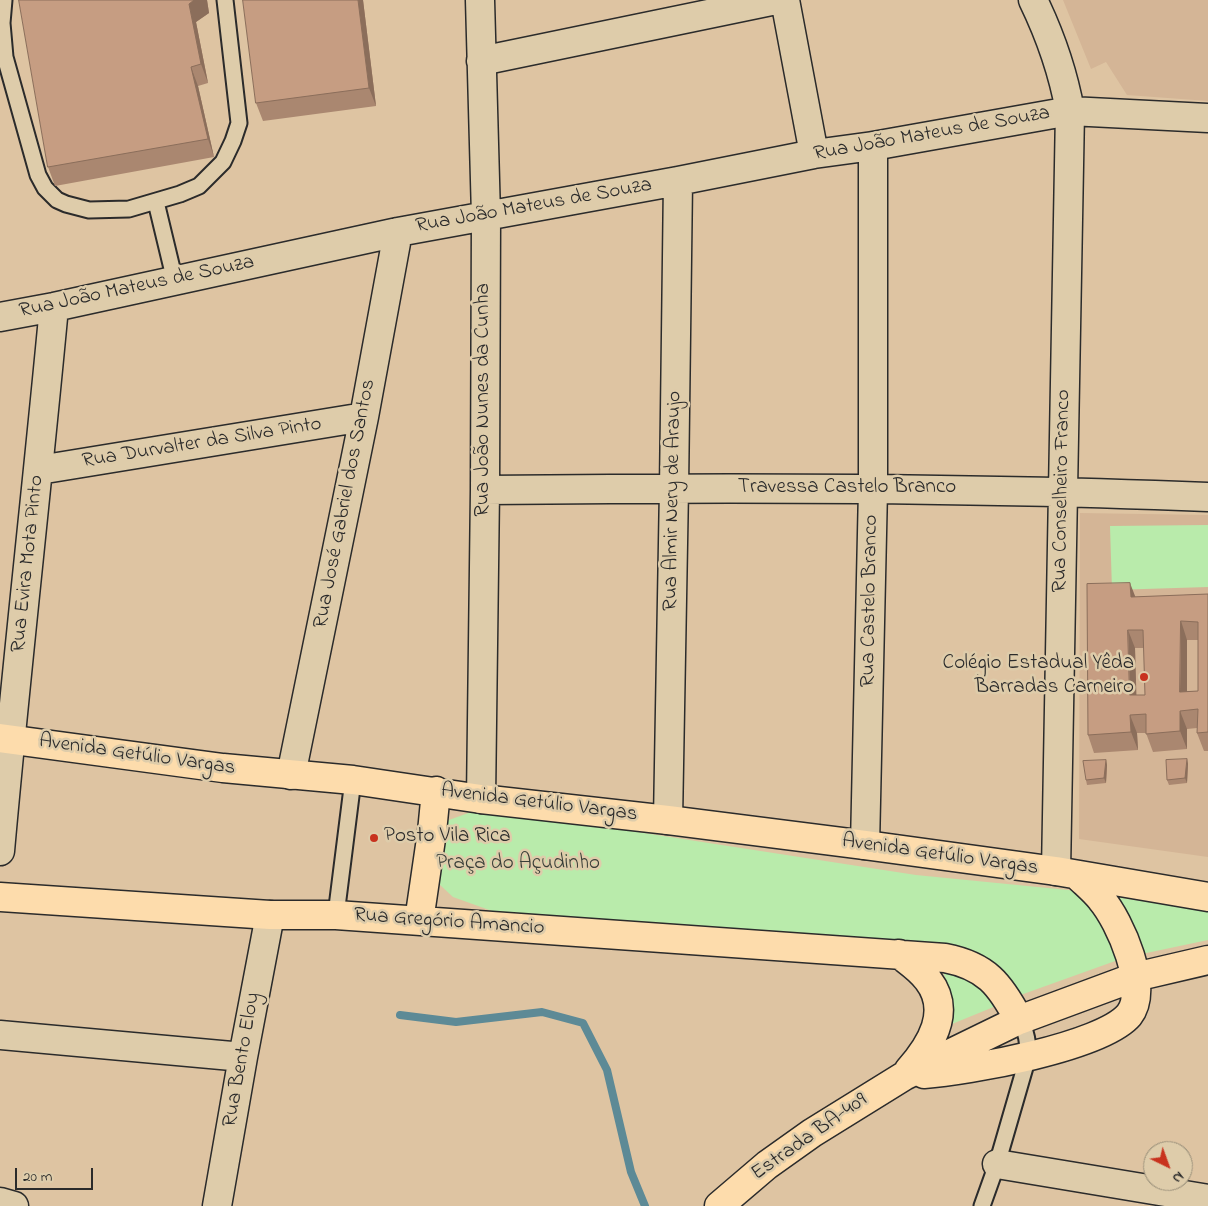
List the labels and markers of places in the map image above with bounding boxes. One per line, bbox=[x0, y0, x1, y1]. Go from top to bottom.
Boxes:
place label: Colégio Estadual Yêda Barradas Carneiro bbox=[943, 652, 1134, 702]
marker: Colégio Estadual Yêda Barradas Carneiro bbox=[1138, 671, 1150, 683]
place label: Posto Vila Rica bbox=[384, 825, 511, 851]
marker: Posto Vila Rica bbox=[368, 832, 380, 844]

